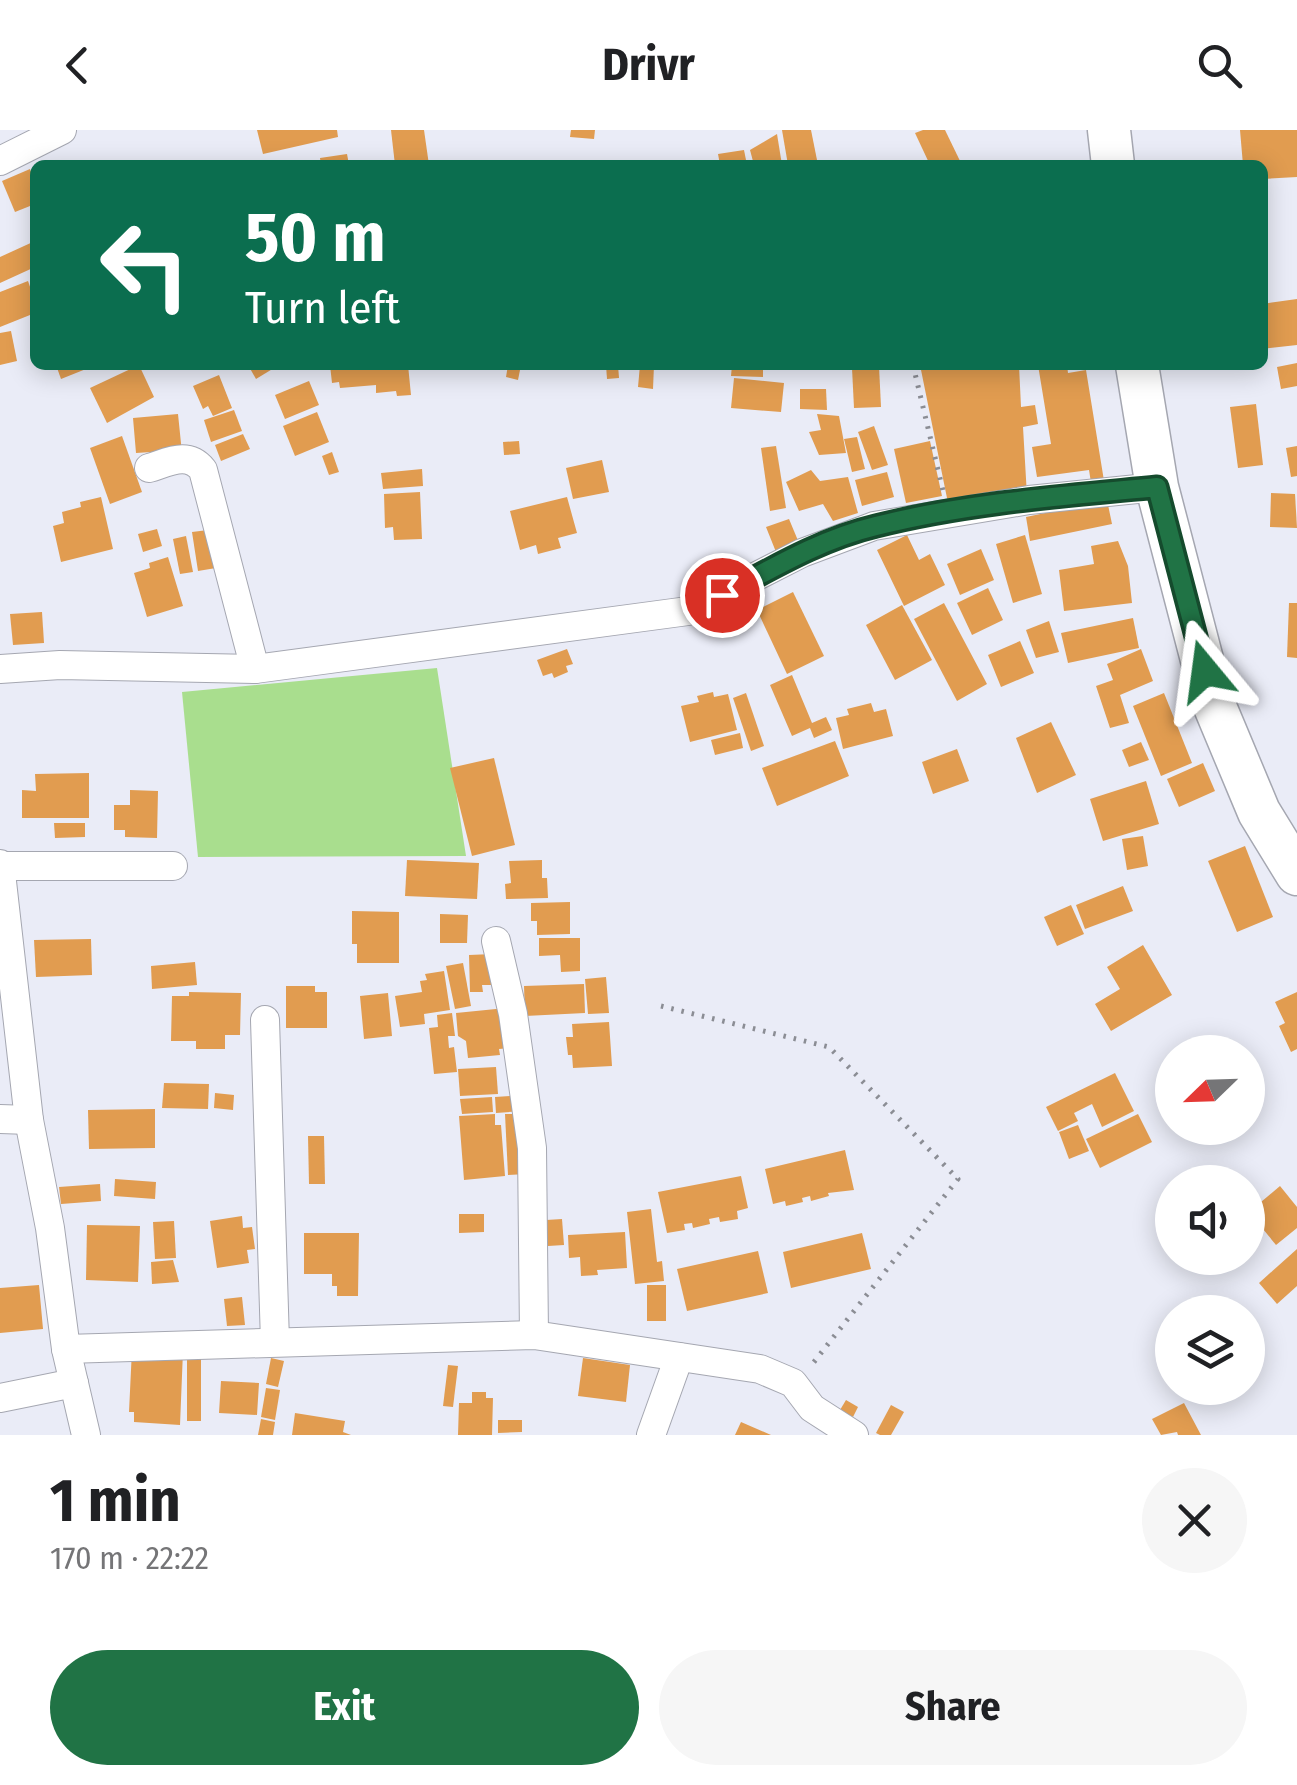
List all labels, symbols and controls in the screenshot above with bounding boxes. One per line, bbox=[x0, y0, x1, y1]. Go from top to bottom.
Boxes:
icon: back bbox=[50, 38, 105, 93]
text: Drivr bbox=[602, 38, 695, 92]
icon: search bbox=[1192, 38, 1247, 93]
text: 50 m bbox=[245, 196, 386, 280]
icon: left bbox=[80, 200, 210, 330]
text: Turn left bbox=[245, 281, 400, 335]
pin bbox=[680, 553, 765, 638]
icon: arrive bbox=[695, 568, 750, 623]
position arrow bbox=[1153, 619, 1257, 723]
north arrow bbox=[1155, 1035, 1265, 1145]
map controls bbox=[1155, 1035, 1265, 1405]
button: sound bbox=[1155, 1165, 1265, 1275]
button: layers bbox=[1155, 1295, 1265, 1405]
text: 1 min bbox=[50, 1465, 181, 1537]
button: close bbox=[1142, 1468, 1247, 1573]
text: 170 m · 22:22 bbox=[50, 1539, 209, 1577]
button: Exit bbox=[50, 1650, 639, 1765]
button: Share bbox=[659, 1650, 1247, 1765]

